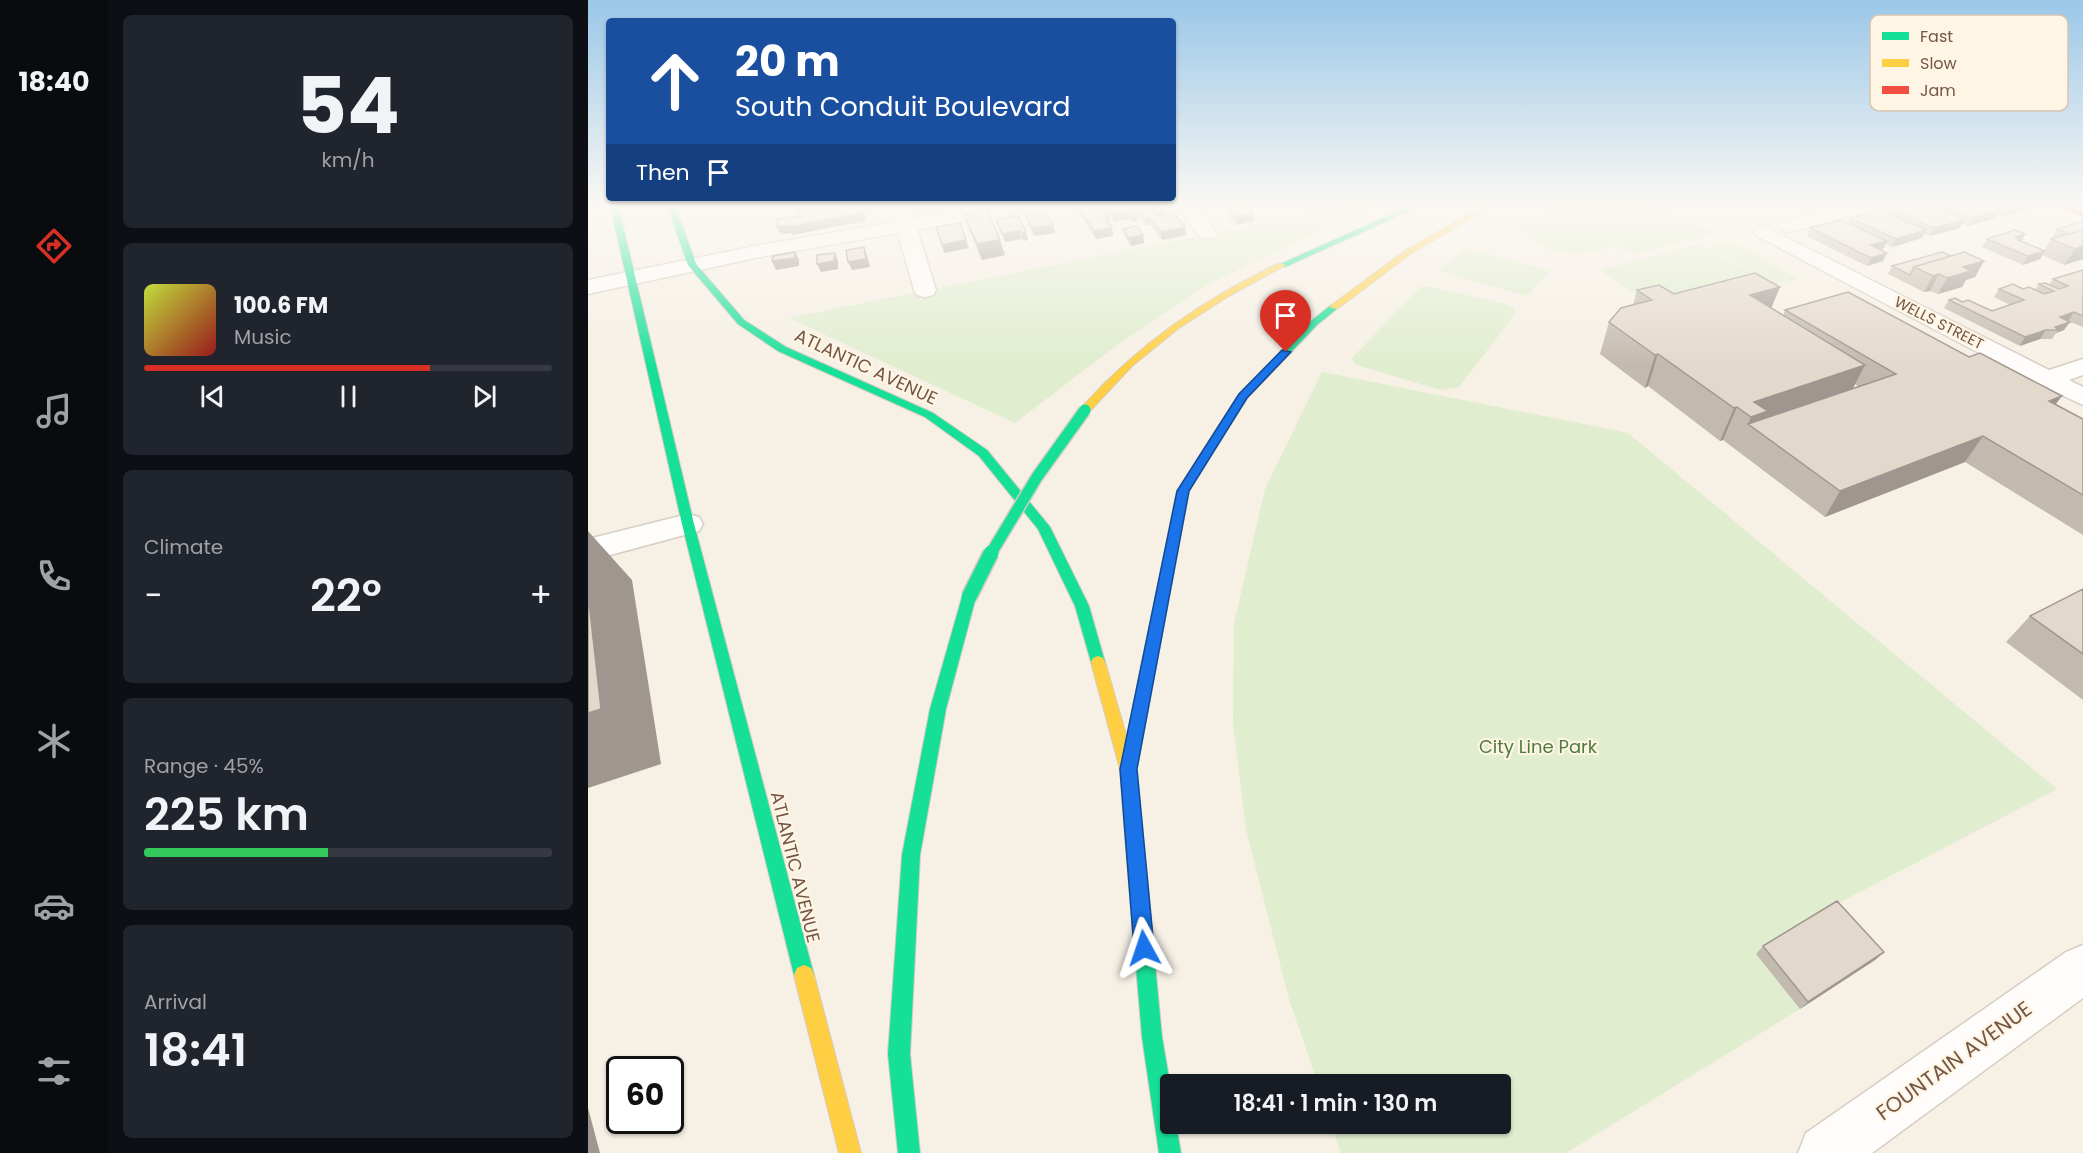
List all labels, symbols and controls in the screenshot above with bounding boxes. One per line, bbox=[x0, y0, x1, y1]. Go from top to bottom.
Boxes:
legend bbox=[1870, 15, 2068, 111]
text: Fast bbox=[1920, 25, 1953, 48]
text: 20 m bbox=[735, 32, 840, 91]
icon: ahead bbox=[636, 42, 714, 120]
text: 54 bbox=[296, 51, 400, 160]
text: Slow bbox=[1920, 52, 1957, 75]
text: 18:40 bbox=[18, 63, 90, 100]
text: Jam bbox=[1920, 79, 1956, 102]
text: South Conduit Boulevard bbox=[735, 88, 1071, 125]
text: km/h bbox=[321, 146, 375, 174]
icon: arrive bbox=[702, 156, 735, 189]
text: Then bbox=[636, 157, 690, 188]
icon: directions bbox=[33, 225, 75, 267]
text: 100.6 FM bbox=[234, 290, 328, 321]
pin bbox=[1260, 290, 1311, 352]
street label: WELLS STREET bbox=[1891, 291, 1988, 354]
icon: arrive bbox=[1269, 299, 1302, 332]
street label: ATLANTIC AVENUE bbox=[791, 322, 942, 411]
text: Music bbox=[234, 323, 292, 351]
icon: previous bbox=[196, 380, 229, 413]
icon: pause bbox=[332, 380, 365, 413]
icon: next bbox=[468, 380, 501, 413]
icon: music bbox=[33, 390, 75, 432]
text: Climate bbox=[144, 533, 223, 561]
icon: phone bbox=[33, 555, 75, 597]
text: 22° bbox=[310, 564, 382, 627]
text: − bbox=[144, 572, 162, 619]
text: + bbox=[529, 572, 552, 619]
icon: climate bbox=[33, 720, 75, 762]
park label: City Line Park bbox=[1479, 734, 1598, 759]
text: Range · 45% bbox=[144, 752, 264, 780]
text: 225 km bbox=[144, 783, 309, 846]
street label: ATLANTIC AVENUE bbox=[765, 789, 826, 945]
icon: car bbox=[33, 885, 75, 927]
position arrow bbox=[1112, 916, 1176, 980]
text: Arrival bbox=[144, 988, 207, 1016]
street label: FOUNTAIN AVENUE bbox=[1870, 994, 2037, 1127]
text: 18:41 bbox=[144, 1019, 247, 1082]
icon: filters bbox=[33, 1050, 75, 1092]
speed limit sign: 60 bbox=[606, 1056, 684, 1134]
text: 18:41 · 1 min · 130 m bbox=[1234, 1088, 1437, 1119]

